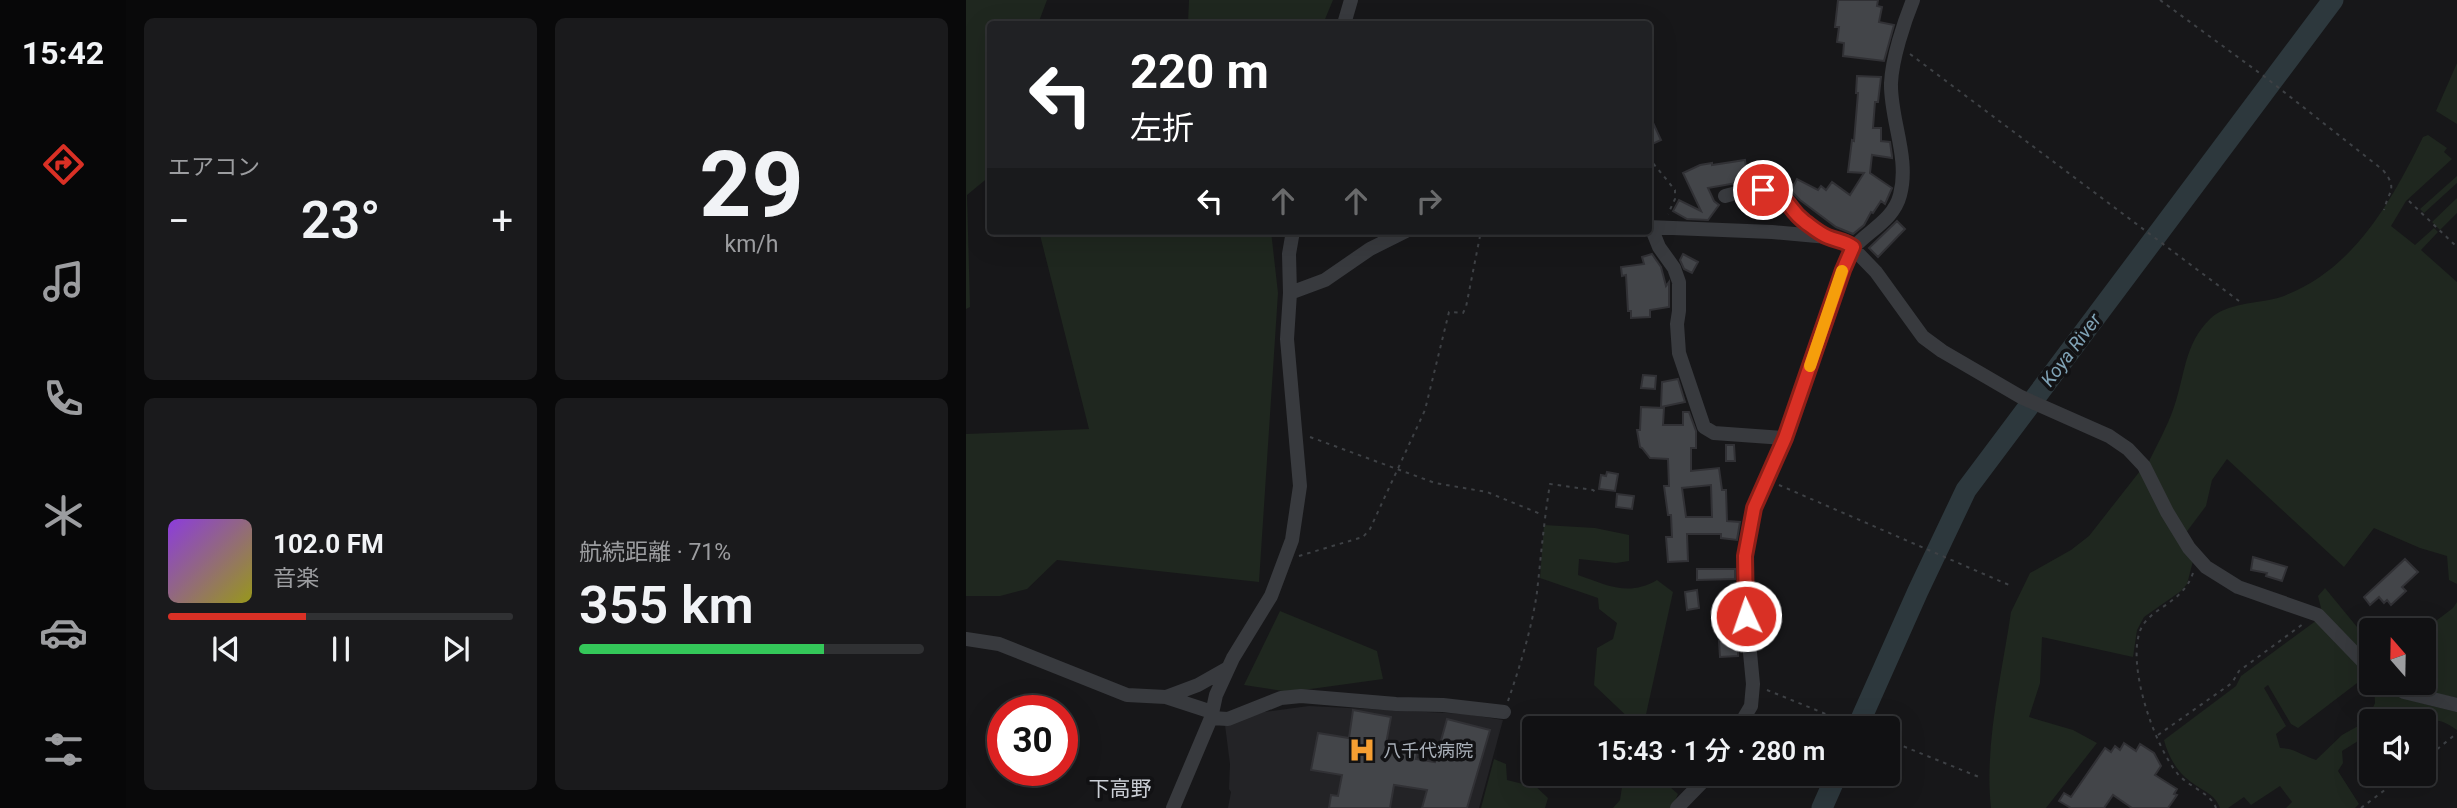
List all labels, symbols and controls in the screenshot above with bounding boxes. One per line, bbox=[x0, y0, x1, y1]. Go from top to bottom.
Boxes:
text: 15:42 bbox=[22, 34, 104, 72]
text: 220 m bbox=[1130, 43, 1269, 100]
icon: left bbox=[1015, 49, 1106, 140]
text: 左折 bbox=[1130, 109, 1194, 147]
text: 29 bbox=[699, 132, 804, 238]
icon: directions bbox=[39, 140, 88, 189]
text: エアコン bbox=[168, 154, 260, 181]
pin bbox=[1733, 160, 1793, 220]
icon: arrive bbox=[1744, 171, 1782, 209]
icon: left bbox=[1191, 182, 1229, 220]
icon: ahead bbox=[1264, 182, 1302, 220]
icon: ahead bbox=[1337, 182, 1375, 220]
icon: right bbox=[1410, 182, 1448, 220]
text: 23° bbox=[301, 190, 380, 251]
text: − bbox=[168, 199, 190, 243]
text: + bbox=[491, 199, 513, 243]
text: km/h bbox=[725, 231, 779, 258]
icon: music bbox=[39, 257, 88, 306]
water label: Koya River bbox=[2036, 308, 2106, 391]
icon: phone bbox=[39, 374, 88, 423]
icon: climate bbox=[39, 491, 88, 540]
text: 102.0 FM bbox=[273, 529, 384, 559]
text: 航続距離 · 71% bbox=[579, 539, 731, 566]
text: 音楽 bbox=[273, 565, 319, 592]
text: 355 km bbox=[579, 575, 754, 636]
position arrow bbox=[1709, 579, 1783, 653]
icon: car bbox=[39, 608, 88, 657]
north arrow bbox=[2359, 618, 2436, 695]
map controls bbox=[2359, 618, 2436, 786]
icon: previous bbox=[207, 630, 245, 668]
icon: pause bbox=[322, 630, 360, 668]
icon: next bbox=[437, 630, 475, 668]
speed limit sign: 30 bbox=[987, 695, 1078, 786]
button: sound bbox=[2359, 709, 2436, 786]
icon: filters bbox=[39, 725, 88, 774]
hospital icon: 八千代病院 bbox=[1347, 735, 1377, 765]
text: 15:43 · 1 分 · 280 m bbox=[1597, 736, 1825, 766]
place label: 八千代病院 bbox=[1383, 740, 1473, 761]
district label: 下高野 bbox=[1089, 777, 1152, 801]

